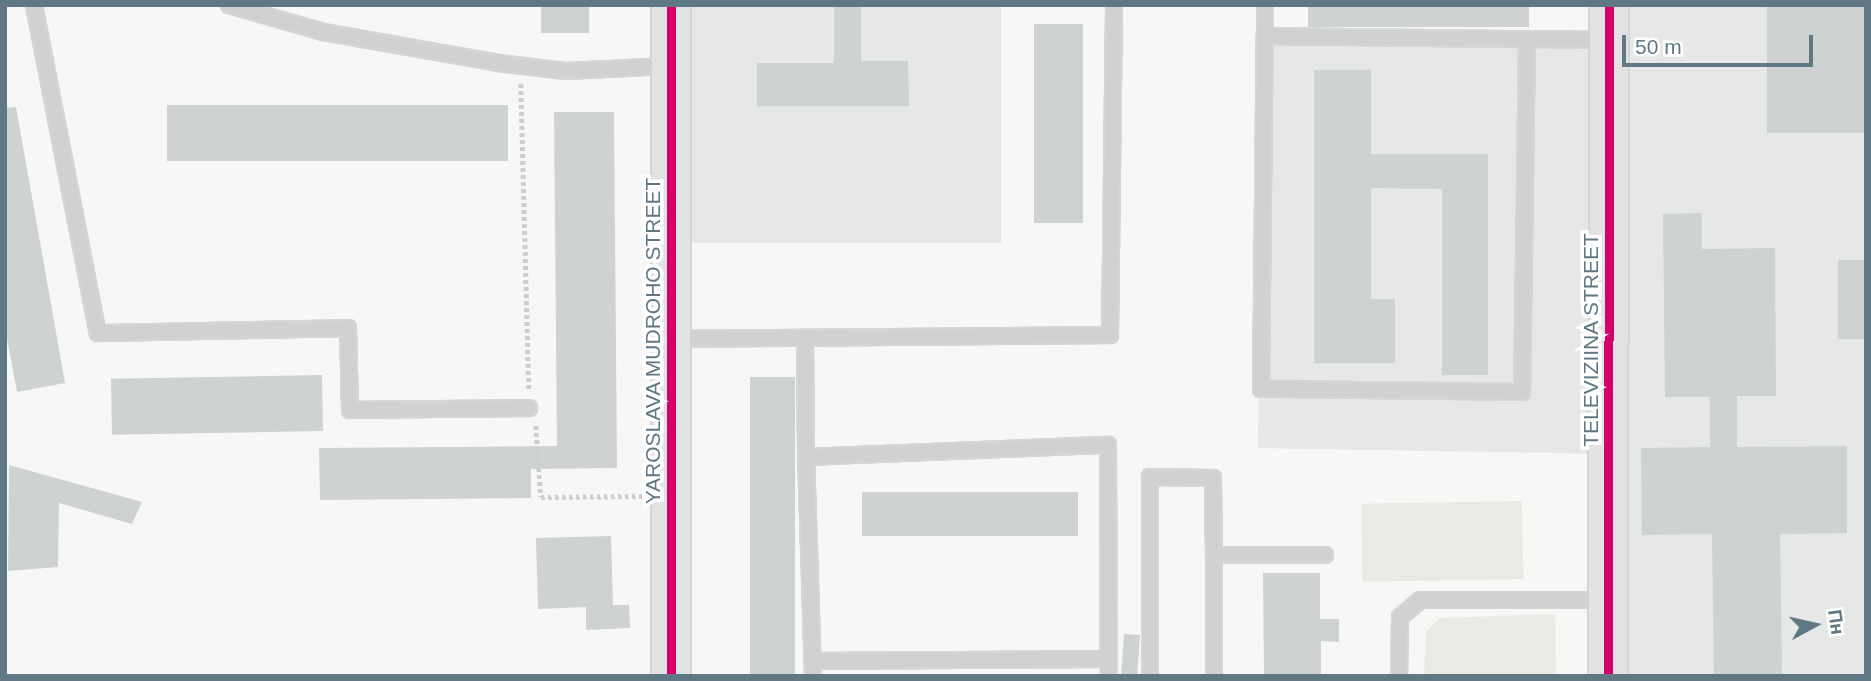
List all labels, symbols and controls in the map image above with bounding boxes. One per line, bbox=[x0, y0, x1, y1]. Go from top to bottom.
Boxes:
scale bar bbox=[1626, 21, 1817, 65]
text: 50 m bbox=[1635, 35, 1682, 58]
street label: YAROSLAVA MUDROHO STREET bbox=[640, 177, 666, 505]
street label: TELEVIZIINA STREET bbox=[1578, 233, 1604, 447]
north arrow bbox=[1780, 590, 1850, 660]
text: Пн bbox=[1824, 608, 1848, 636]

